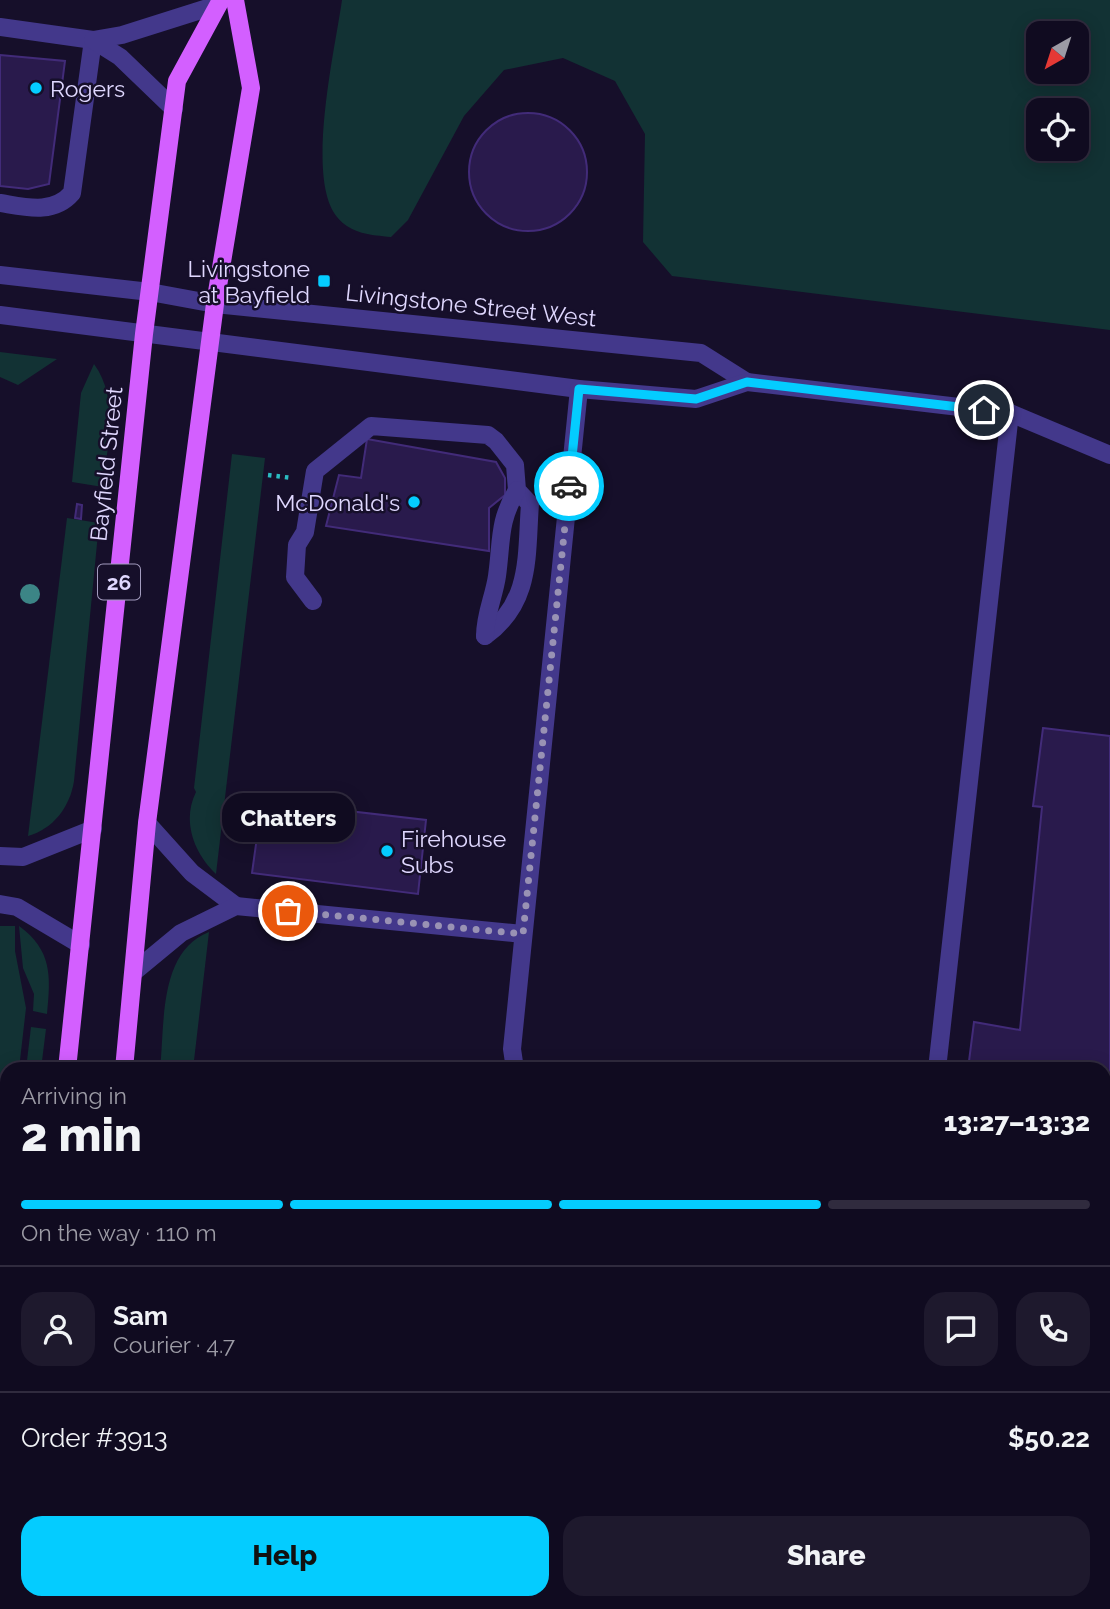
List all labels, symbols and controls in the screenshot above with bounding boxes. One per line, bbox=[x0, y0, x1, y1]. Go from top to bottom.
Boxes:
north arrow bbox=[1026, 21, 1088, 84]
map controls bbox=[1026, 21, 1089, 161]
place label: Rogers bbox=[50, 75, 125, 102]
marker: Rogers bbox=[28, 80, 44, 96]
button: locate bbox=[1026, 98, 1089, 161]
place label: Livingstone at Bayfield bbox=[187, 255, 310, 308]
marker: Livingstone at Bayfield bbox=[316, 273, 332, 289]
street label: Livingstone Street West bbox=[344, 278, 598, 332]
pin bbox=[954, 380, 1014, 440]
street label: Bayfield Street bbox=[84, 385, 128, 543]
icon: home bbox=[965, 391, 1003, 429]
courier bbox=[534, 451, 604, 521]
icon: car bbox=[550, 467, 588, 505]
place label: McDonald's bbox=[275, 489, 400, 516]
marker: McDonald's bbox=[406, 494, 422, 510]
road number: 26 bbox=[98, 564, 140, 600]
callout: Chatters bbox=[222, 792, 354, 841]
text: Chatters bbox=[240, 804, 337, 831]
place label: Firehouse Subs bbox=[401, 825, 506, 878]
marker: Firehouse Subs bbox=[379, 843, 395, 859]
pin bbox=[258, 881, 318, 941]
icon: bag bbox=[269, 892, 307, 930]
text: Arriving in bbox=[21, 1082, 127, 1109]
text: 13:27–13:32 bbox=[944, 1107, 1090, 1137]
text: 2 min bbox=[21, 1108, 142, 1162]
text: On the way · 110 m bbox=[21, 1219, 217, 1246]
button: person bbox=[21, 1292, 95, 1366]
button: chat bbox=[924, 1292, 998, 1366]
button: phone bbox=[1016, 1292, 1090, 1366]
text: Sam bbox=[113, 1301, 168, 1331]
text: Courier · 4.7 bbox=[113, 1331, 235, 1358]
text: Order #3913 bbox=[21, 1423, 168, 1453]
text: $50.22 bbox=[1008, 1423, 1090, 1453]
button: Help bbox=[21, 1516, 549, 1596]
button: Share bbox=[563, 1516, 1090, 1596]

